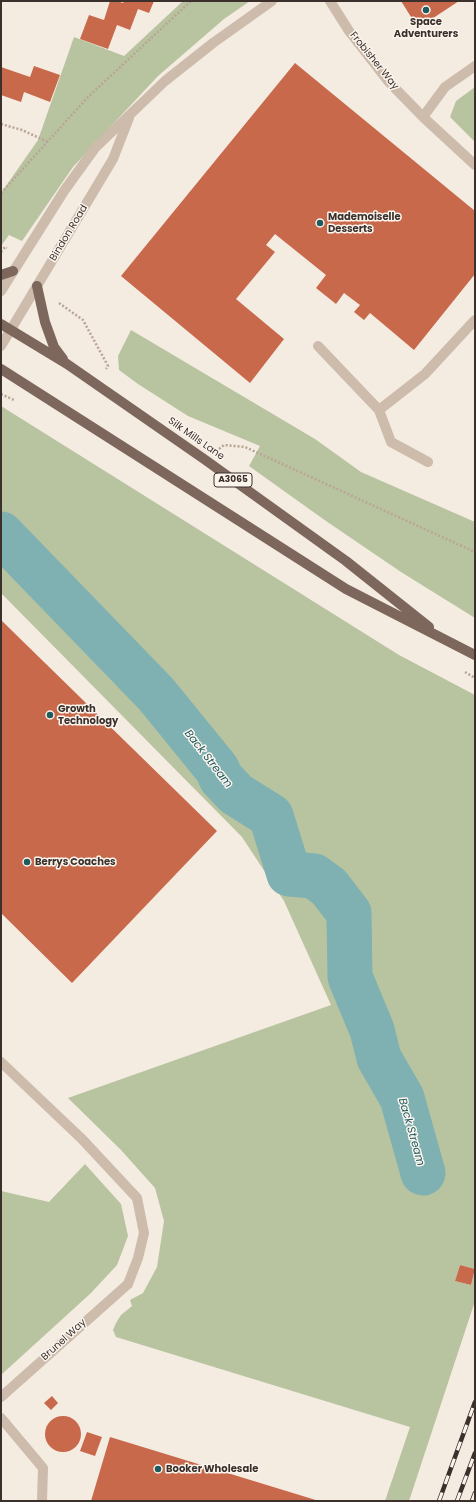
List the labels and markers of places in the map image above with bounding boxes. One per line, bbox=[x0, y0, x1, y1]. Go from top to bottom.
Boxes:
marker: Space Adventurers bbox=[421, 5, 431, 15]
place label: Space Adventurers bbox=[394, 16, 458, 40]
place label: Mademoiselle Desserts bbox=[328, 211, 401, 234]
marker: Mademoiselle Desserts bbox=[315, 218, 325, 228]
place label: Growth Technology bbox=[58, 703, 118, 726]
marker: Growth Technology bbox=[45, 710, 55, 720]
place label: Berrys Coaches bbox=[35, 856, 116, 868]
marker: Berrys Coaches bbox=[22, 857, 32, 867]
place label: Booker Wholesale bbox=[166, 1463, 258, 1475]
marker: Booker Wholesale bbox=[153, 1464, 163, 1474]

